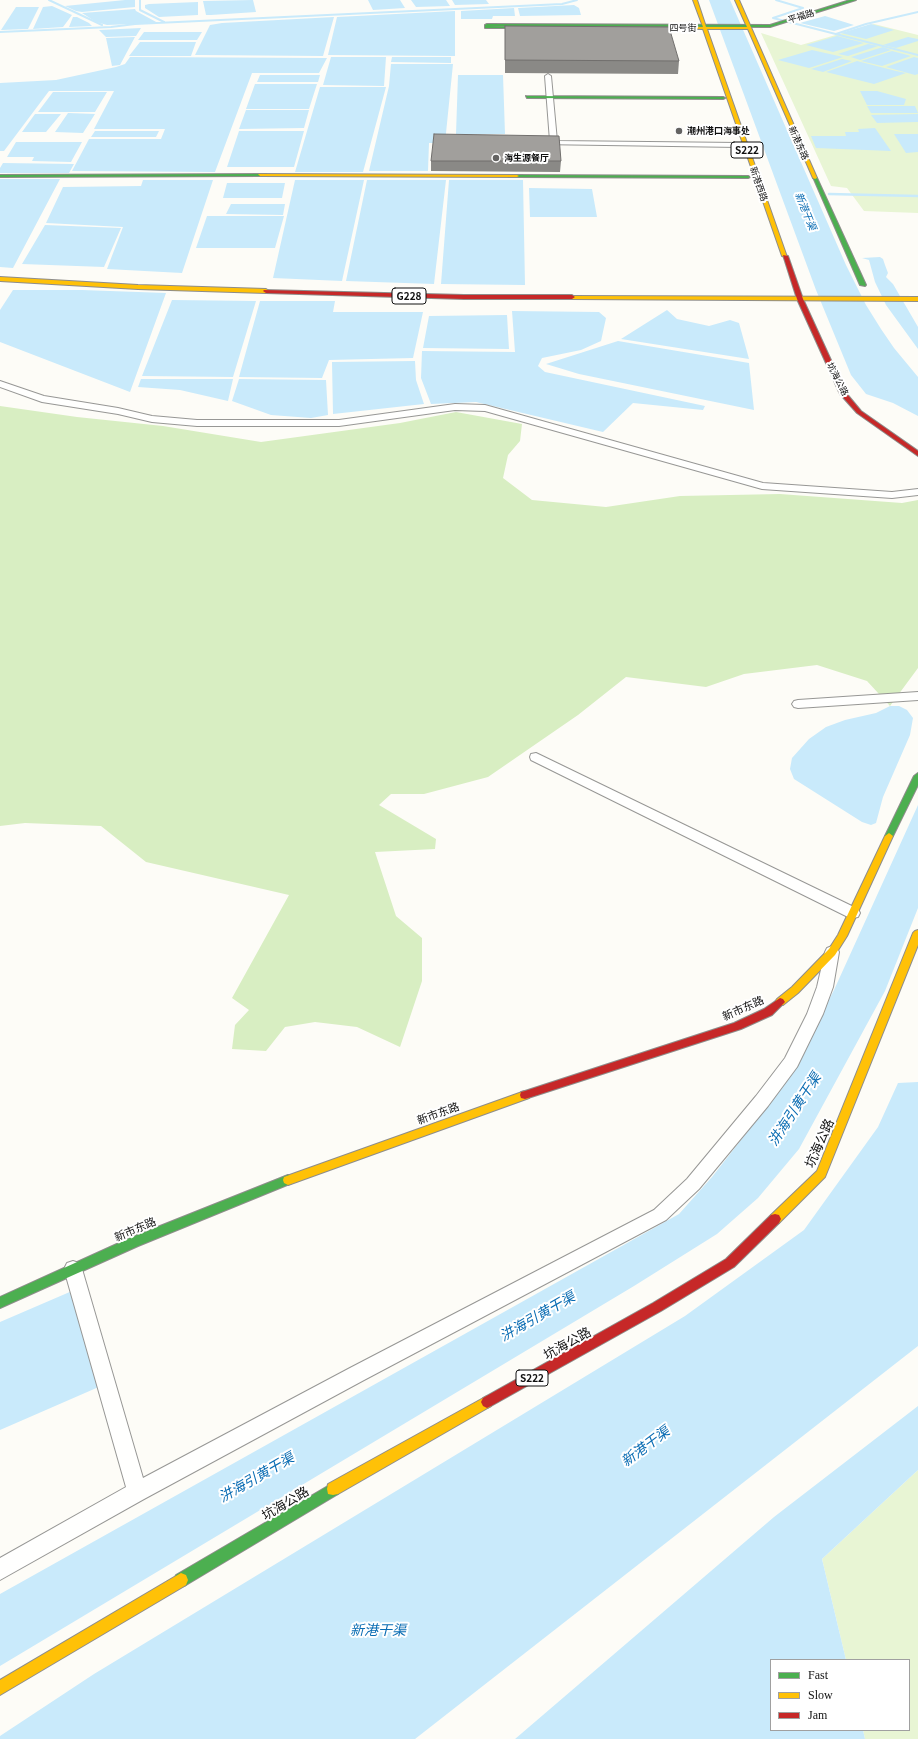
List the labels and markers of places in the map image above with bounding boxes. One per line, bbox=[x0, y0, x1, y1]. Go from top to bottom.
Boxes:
marker: 潮州港口海事处 bbox=[674, 126, 684, 136]
place label: 潮州港口海事处 bbox=[687, 126, 750, 136]
marker: 海生源餐厅 bbox=[491, 153, 501, 163]
place label: 海生源餐厅 bbox=[504, 153, 549, 163]

